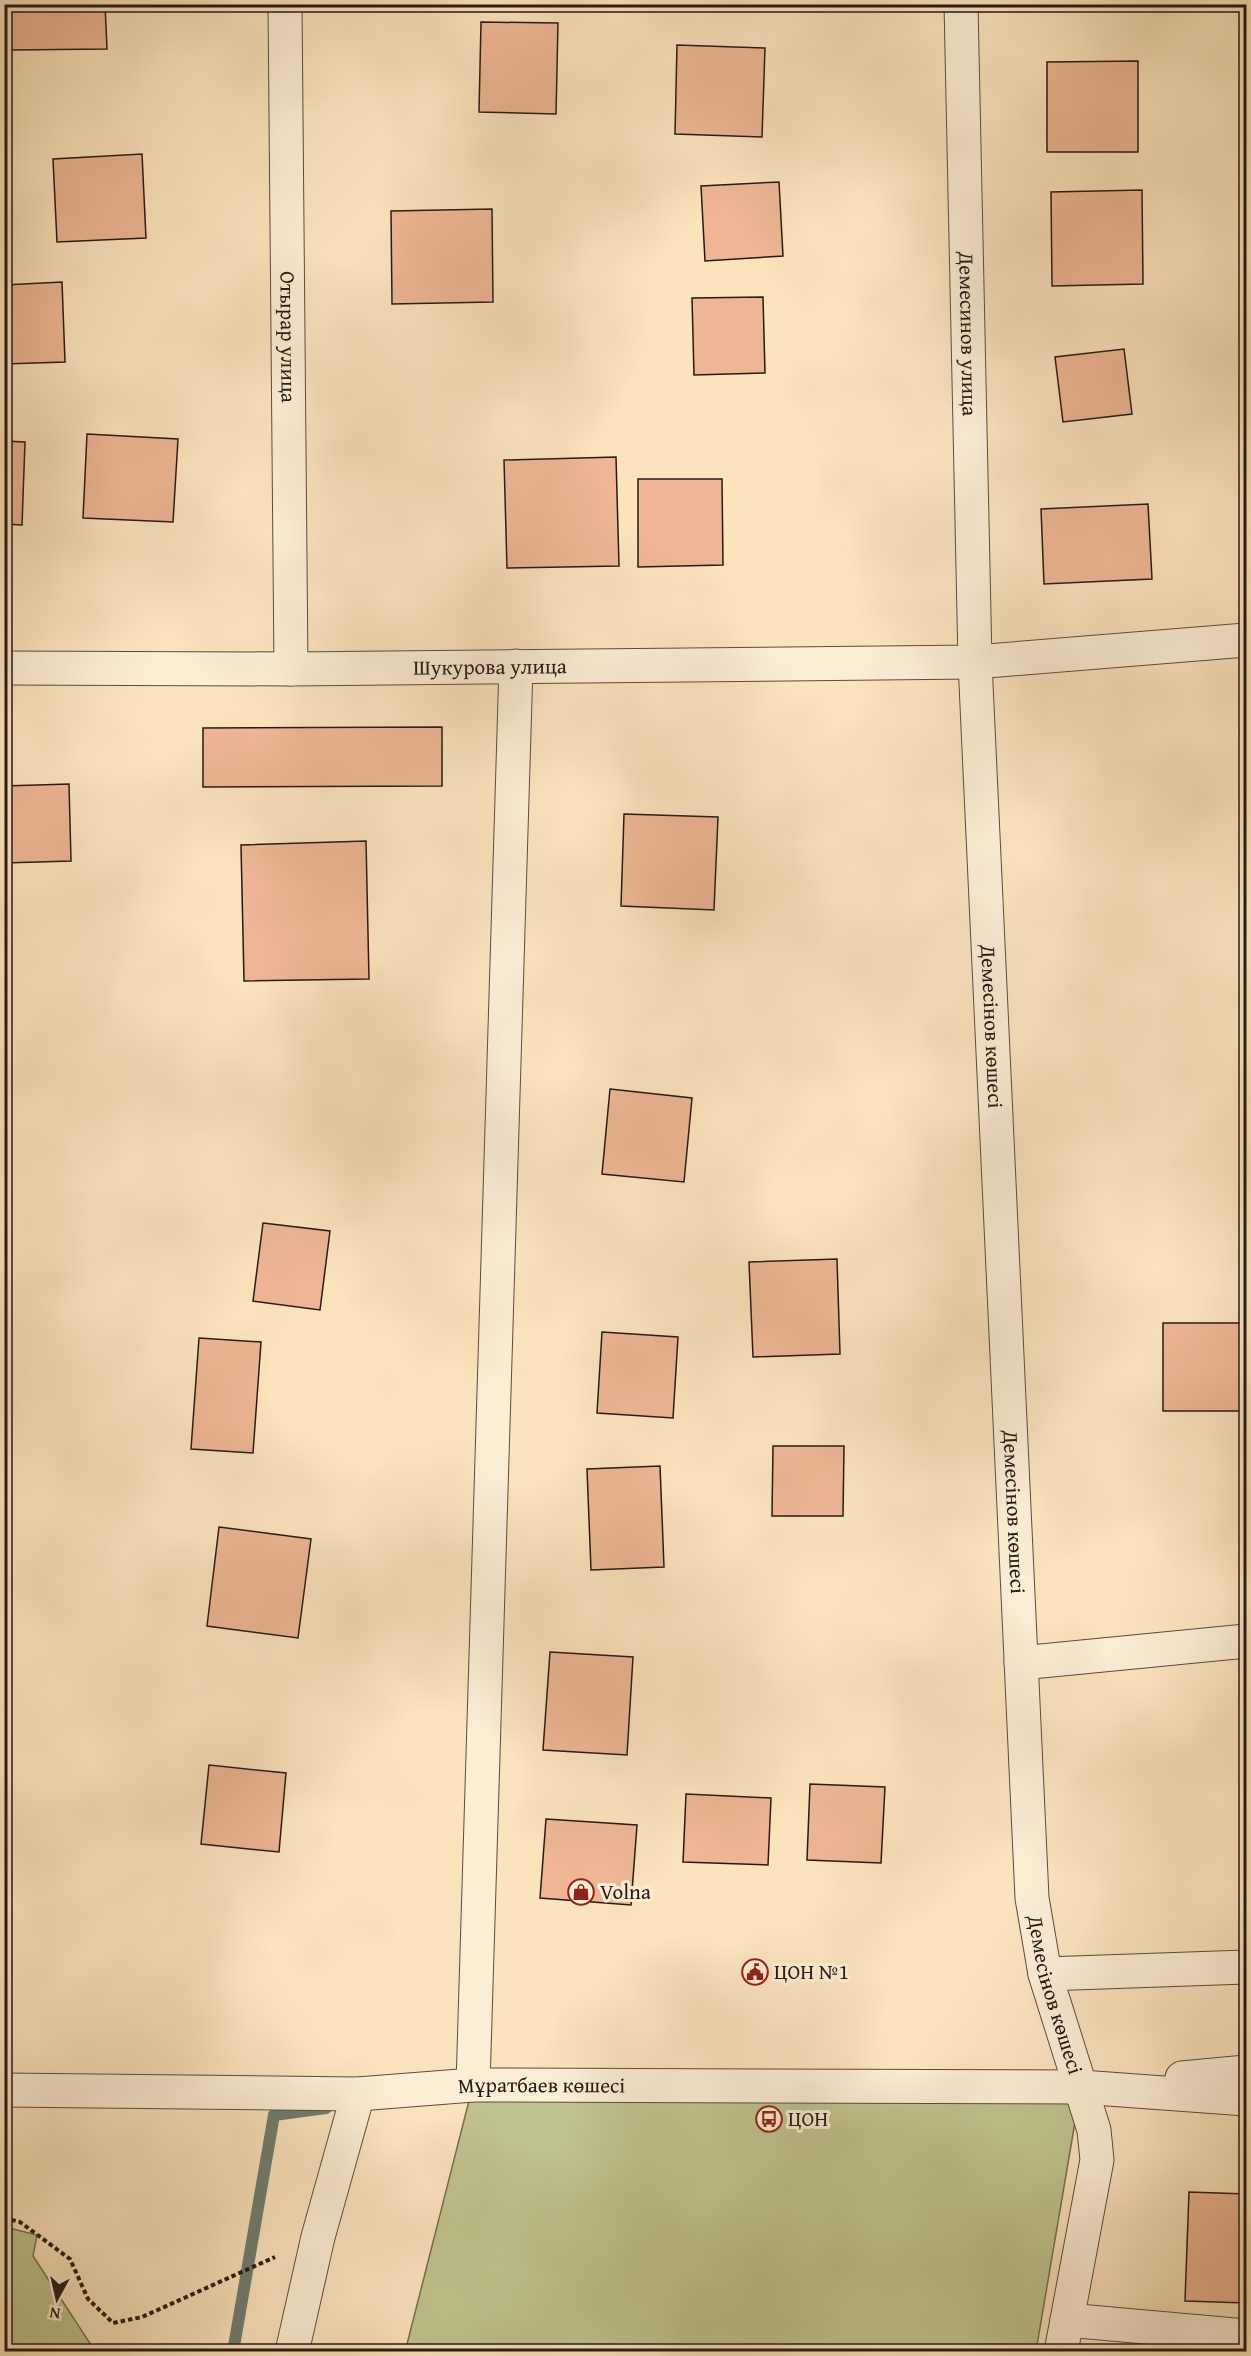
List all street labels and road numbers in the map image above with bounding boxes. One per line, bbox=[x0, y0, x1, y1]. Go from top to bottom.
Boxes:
street label: Демесинов улица bbox=[951, 250, 986, 416]
street label: Отырар улица bbox=[272, 271, 305, 403]
street label: Шукурова улица bbox=[413, 650, 567, 683]
street label: Демесінов көшесі bbox=[973, 943, 1012, 1109]
street label: Демесінов көшесі bbox=[995, 1428, 1034, 1595]
street label: Демесінов көшесі bbox=[1020, 1912, 1092, 2078]
street label: Мұратбаев көшесі bbox=[457, 2069, 625, 2101]

